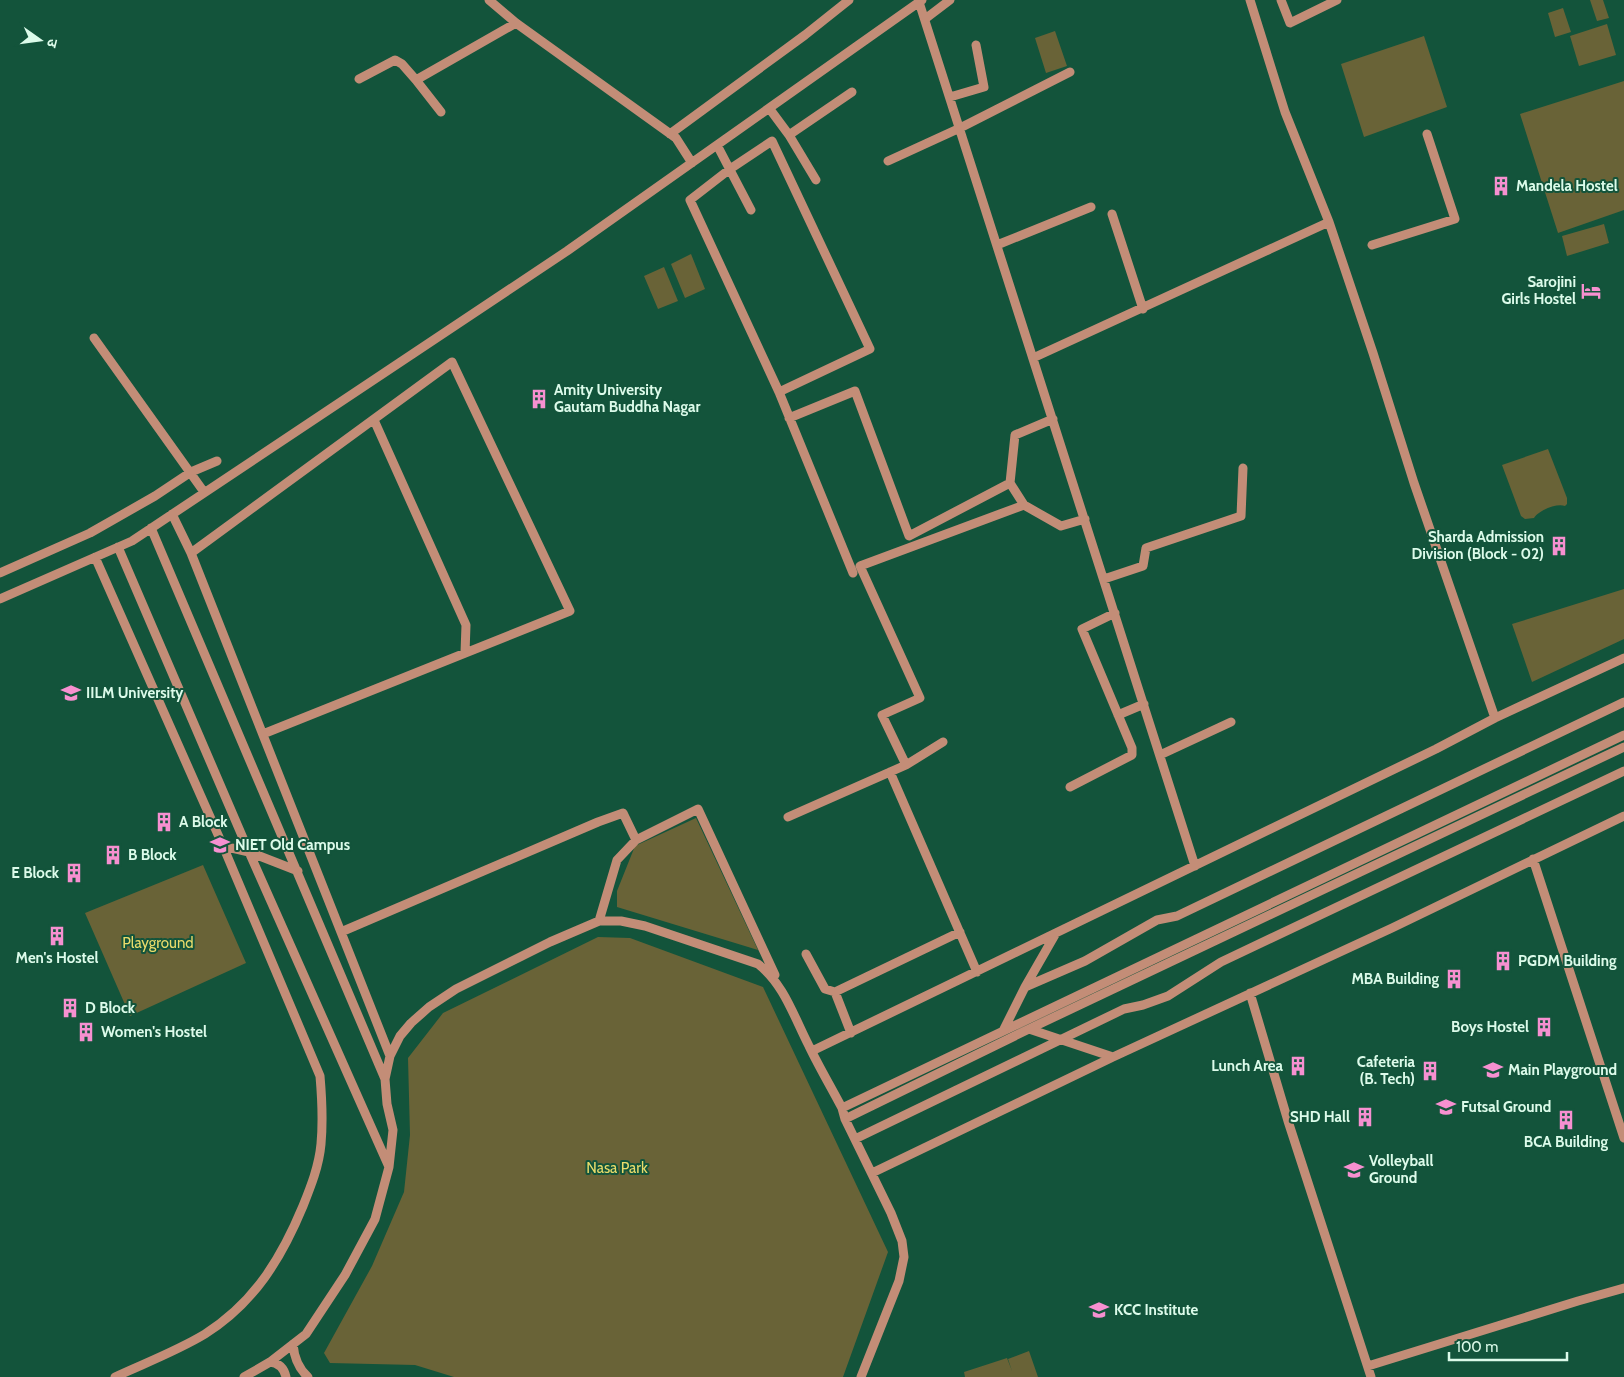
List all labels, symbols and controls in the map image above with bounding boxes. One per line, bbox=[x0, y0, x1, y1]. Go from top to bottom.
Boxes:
north arrow bbox=[15, 15, 65, 65]
text: उ bbox=[43, 37, 62, 50]
building icon: Mandela Hostel bbox=[1490, 175, 1512, 197]
place label: Mandela Hostel bbox=[1516, 177, 1618, 195]
place label: Sarojini Girls Hostel bbox=[1501, 273, 1576, 308]
hotel icon: Sarojini Girls Hostel bbox=[1580, 280, 1602, 302]
place label: Amity University Gautam Buddha Nagar bbox=[554, 381, 700, 416]
building icon: Amity University Gautam Buddha Nagar bbox=[528, 388, 550, 410]
place label: Sharda Admission Division (Block - 02) bbox=[1411, 528, 1544, 563]
building icon: Sharda Admission Division (Block - 02) bbox=[1548, 535, 1570, 557]
school or university icon: IILM University bbox=[60, 682, 82, 704]
place label: IILM University bbox=[86, 684, 184, 702]
building icon: A Block bbox=[153, 811, 175, 833]
place label: A Block bbox=[179, 813, 228, 831]
school or university icon: NIET Old Campus bbox=[209, 834, 231, 856]
place label: NIET Old Campus bbox=[235, 836, 350, 854]
building icon: B Block bbox=[102, 844, 124, 866]
place label: B Block bbox=[128, 846, 177, 864]
building icon: E Block bbox=[63, 862, 85, 884]
place label: E Block bbox=[11, 864, 60, 882]
building icon: Men's Hostel bbox=[46, 925, 68, 947]
park label: Playground bbox=[122, 934, 194, 952]
place label: Men's Hostel bbox=[16, 949, 98, 967]
building icon: PGDM Building bbox=[1492, 950, 1514, 972]
place label: PGDM Building bbox=[1518, 952, 1617, 970]
building icon: MBA Building bbox=[1443, 968, 1465, 990]
place label: MBA Building bbox=[1351, 970, 1439, 988]
building icon: D Block bbox=[59, 997, 81, 1019]
place label: D Block bbox=[85, 999, 136, 1017]
building icon: Boys Hostel bbox=[1533, 1016, 1555, 1038]
place label: Boys Hostel bbox=[1451, 1018, 1529, 1036]
building icon: Women's Hostel bbox=[75, 1021, 97, 1043]
place label: Women's Hostel bbox=[101, 1023, 207, 1041]
place label: Cafeteria (B. Tech) bbox=[1357, 1053, 1416, 1088]
building icon: Lunch Area bbox=[1287, 1055, 1309, 1077]
place label: Lunch Area bbox=[1211, 1057, 1284, 1075]
school or university icon: Main Playground bbox=[1482, 1059, 1504, 1081]
building icon: Cafeteria (B. Tech) bbox=[1419, 1060, 1441, 1082]
place label: Main Playground bbox=[1508, 1061, 1617, 1079]
school or university icon: Futsal Ground bbox=[1435, 1096, 1457, 1118]
place label: Futsal Ground bbox=[1461, 1098, 1551, 1116]
building icon: SHD Hall bbox=[1354, 1106, 1376, 1128]
place label: SHD Hall bbox=[1290, 1108, 1350, 1126]
building icon: BCA Building bbox=[1555, 1109, 1577, 1131]
place label: BCA Building bbox=[1524, 1133, 1609, 1151]
place label: Volleyball Ground bbox=[1369, 1152, 1434, 1187]
park label: Nasa Park bbox=[586, 1159, 648, 1177]
school or university icon: Volleyball Ground bbox=[1343, 1159, 1365, 1181]
school or university icon: KCC Institute bbox=[1088, 1299, 1110, 1321]
place label: KCC Institute bbox=[1114, 1301, 1199, 1319]
scale bar bbox=[1449, 1330, 1566, 1362]
text: 100 m bbox=[1456, 1338, 1498, 1356]

